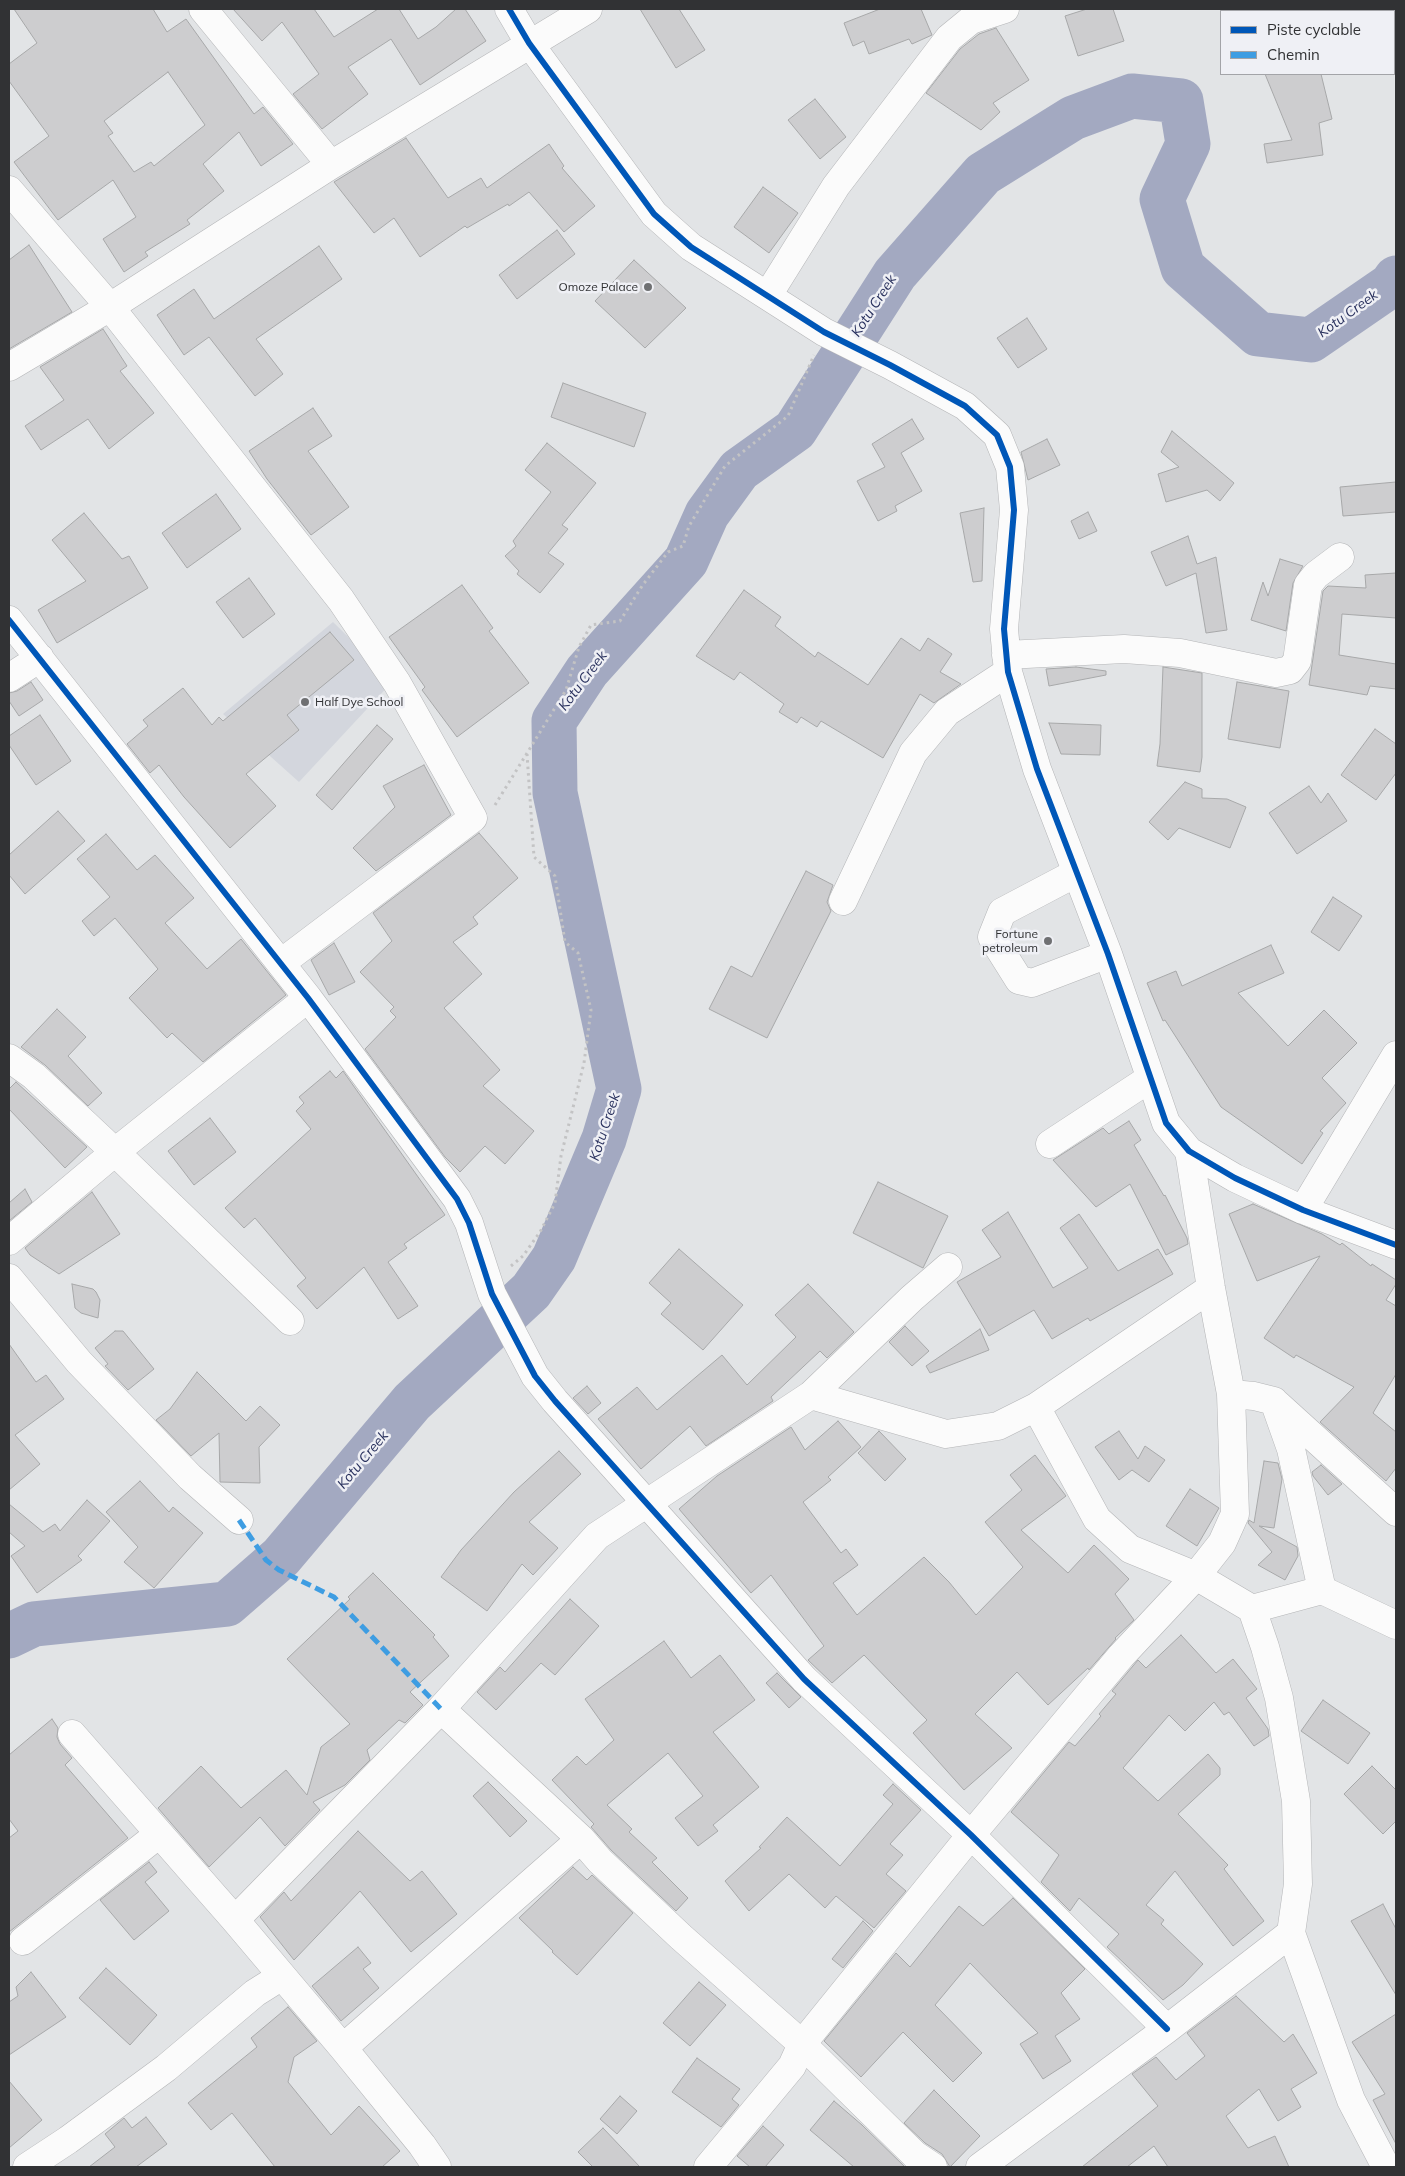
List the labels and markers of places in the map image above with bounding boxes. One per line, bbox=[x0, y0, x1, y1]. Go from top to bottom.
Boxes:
place label: Omoze Palace bbox=[559, 280, 638, 294]
marker: Omoze Palace bbox=[642, 281, 654, 293]
place label: Half Dye School bbox=[315, 695, 403, 709]
marker: Half Dye School bbox=[299, 696, 311, 708]
place label: Fortune petroleum bbox=[982, 927, 1038, 955]
marker: Fortune petroleum bbox=[1042, 935, 1054, 947]

